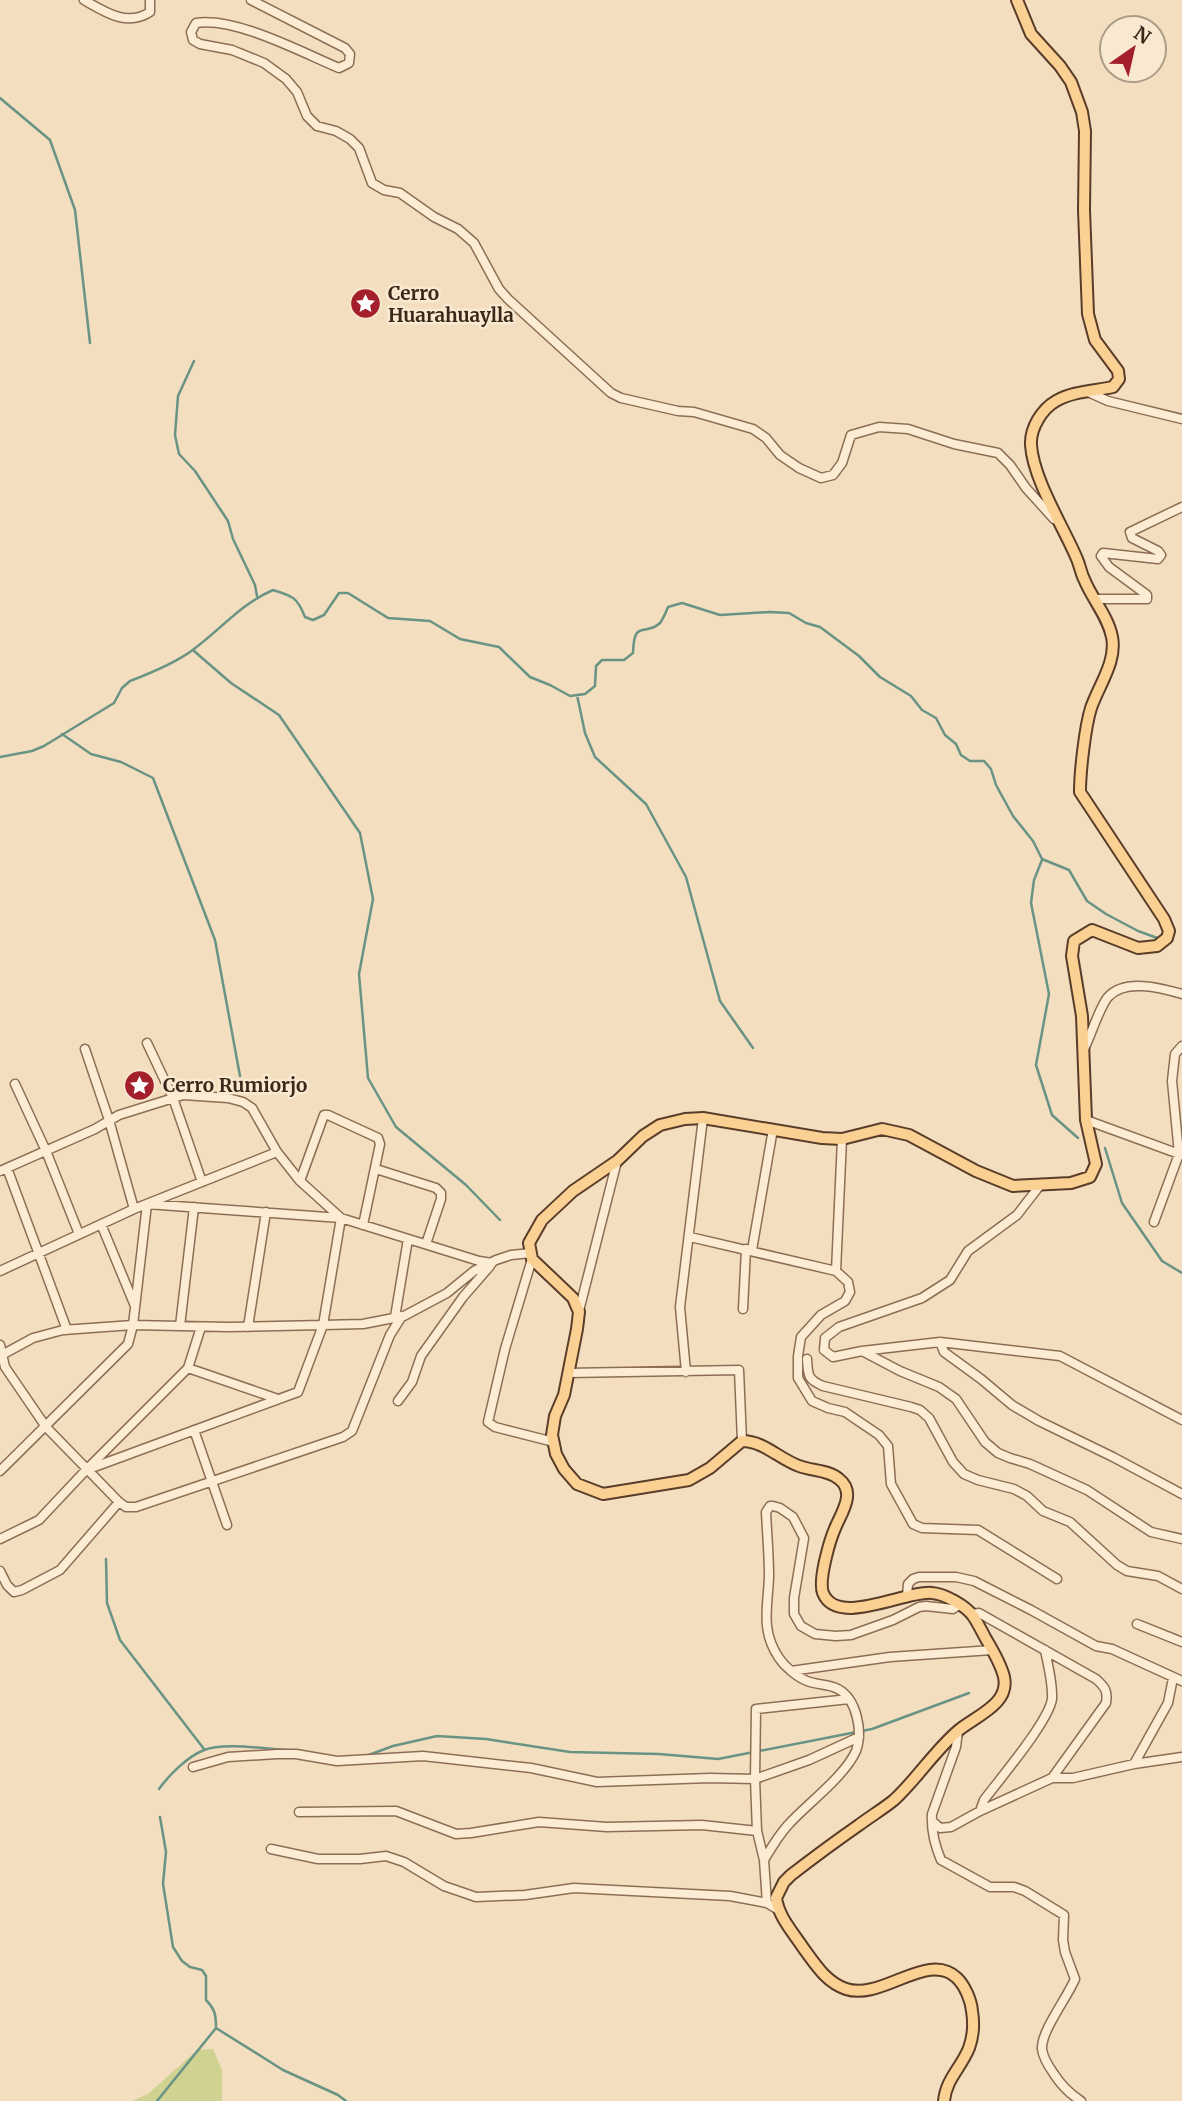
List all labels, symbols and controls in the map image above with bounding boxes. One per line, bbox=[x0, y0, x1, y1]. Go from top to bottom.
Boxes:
north arrow bbox=[1098, 14, 1168, 84]
text: N bbox=[1130, 21, 1155, 49]
place label: Cerro Huarahuaylla bbox=[388, 281, 514, 327]
place icon: Cerro Huarahuaylla bbox=[348, 287, 382, 321]
place icon: Cerro Rumiorjo bbox=[123, 1068, 157, 1102]
place label: Cerro Rumiorjo bbox=[163, 1073, 307, 1097]

